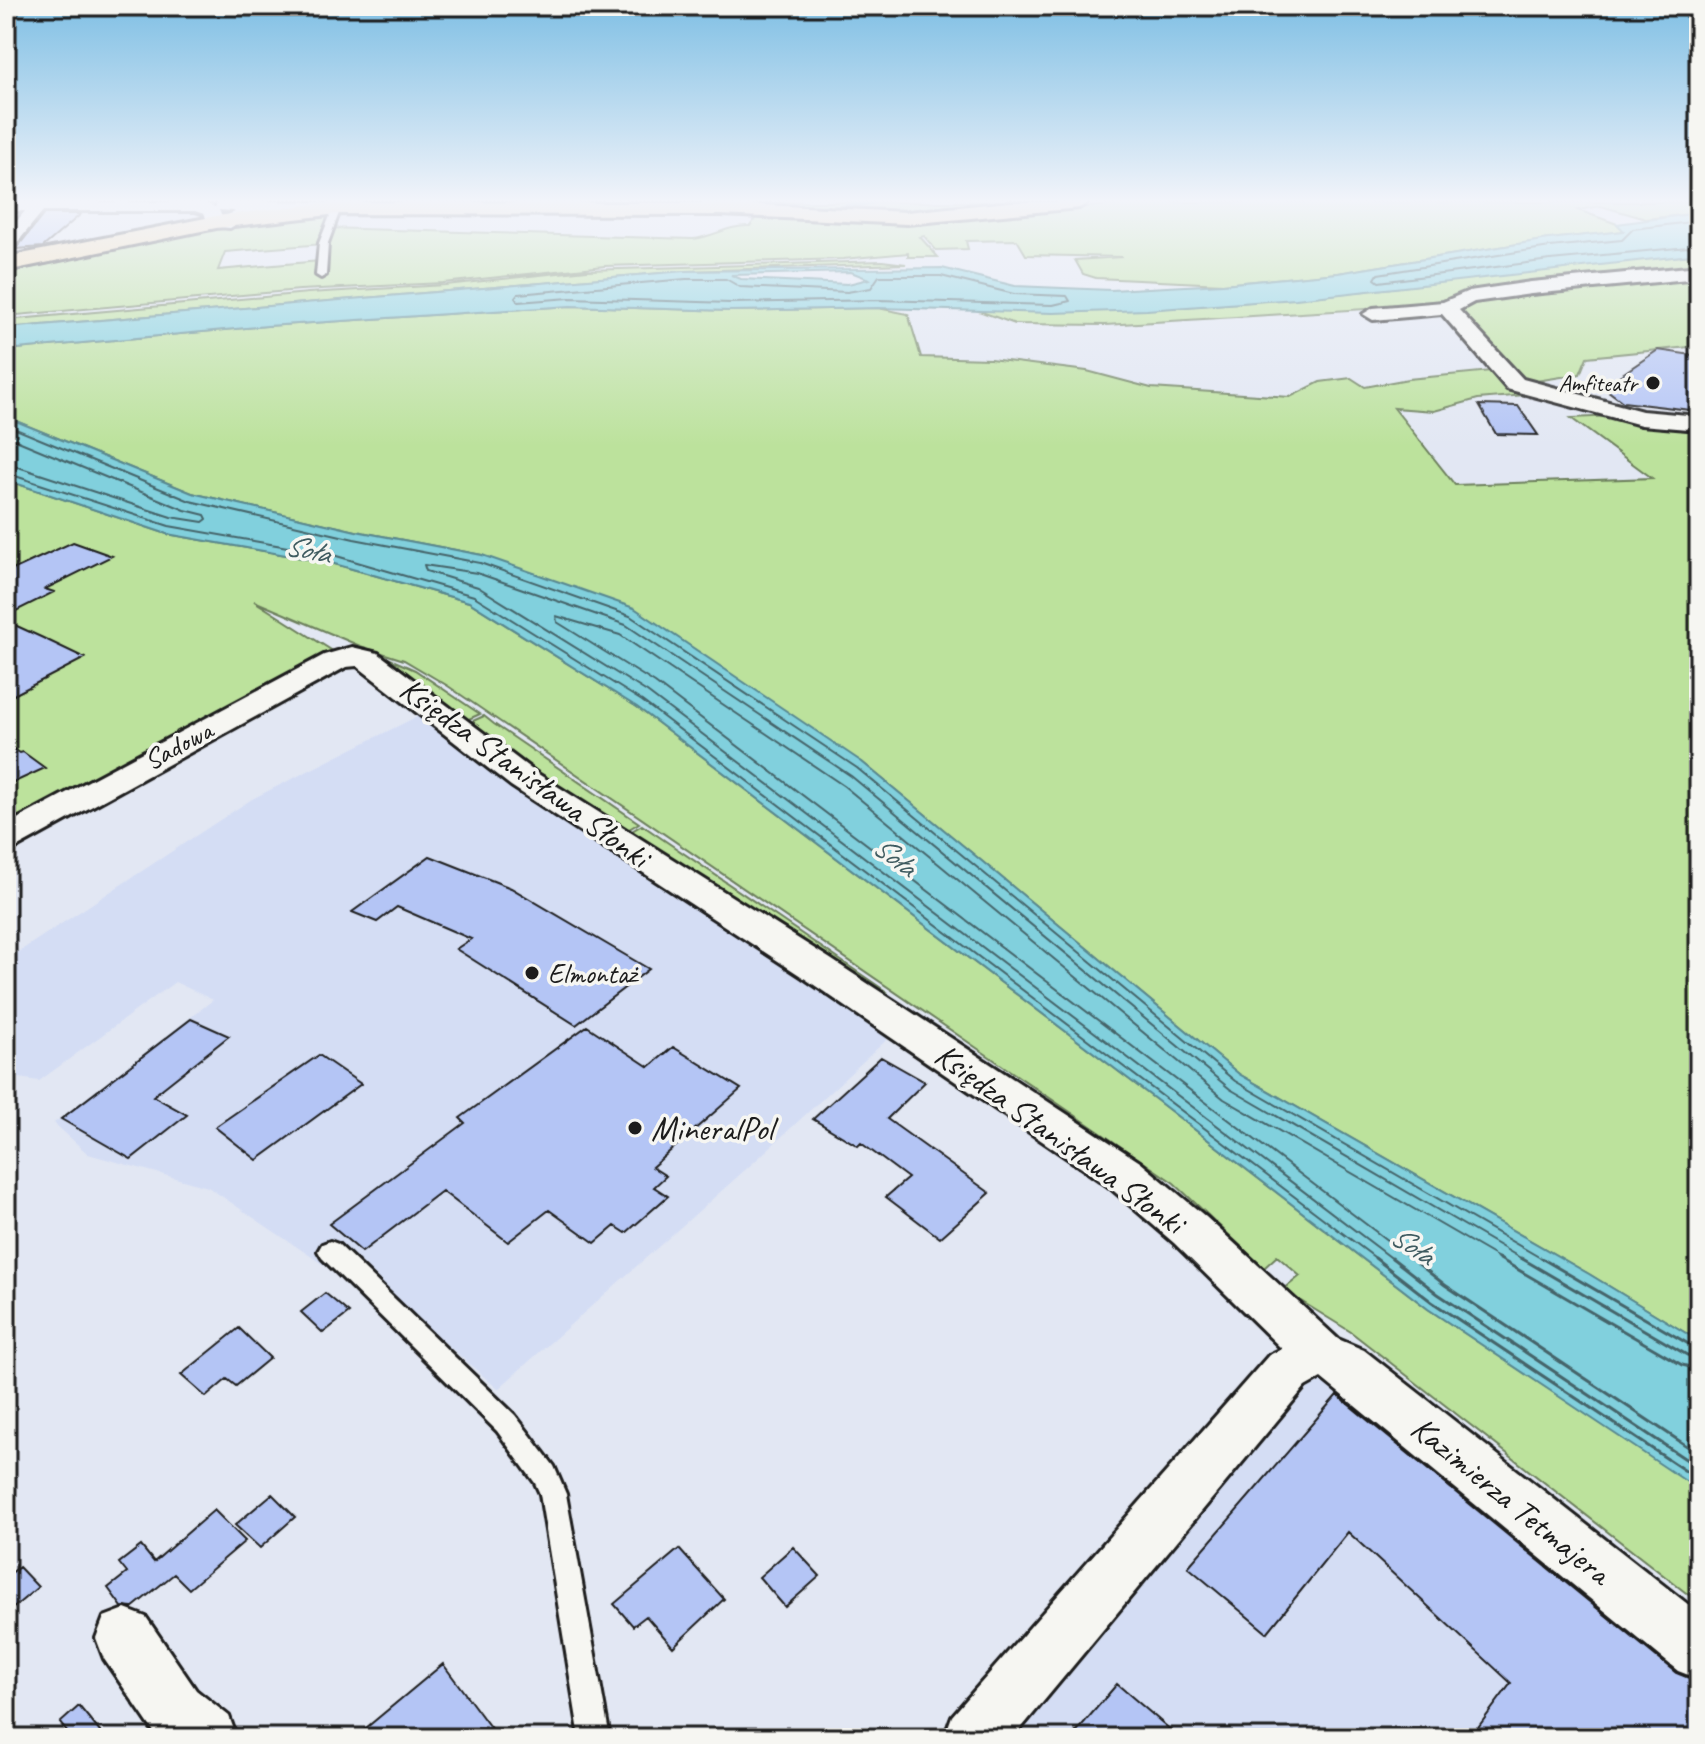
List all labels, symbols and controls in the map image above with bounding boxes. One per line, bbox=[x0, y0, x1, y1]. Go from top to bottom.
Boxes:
place label: Amfiteatr bbox=[1559, 368, 1639, 398]
marker: Amfiteatr bbox=[1644, 374, 1662, 392]
water label: Soła bbox=[282, 525, 337, 573]
street label: Księdza Stanisława Słonki bbox=[392, 667, 661, 879]
street label: Sadowa bbox=[138, 711, 220, 777]
water label: Soła bbox=[866, 827, 927, 887]
place label: Elmontaż bbox=[548, 956, 640, 991]
marker: Elmontaż bbox=[523, 964, 541, 982]
street label: Księdza Stanisława Słonki bbox=[927, 1033, 1196, 1245]
place label: MineralPol bbox=[651, 1107, 779, 1150]
marker: MineralPol bbox=[626, 1119, 644, 1137]
water label: Soła bbox=[1384, 1217, 1445, 1275]
street label: Kazimierza Tetmajera bbox=[1402, 1406, 1622, 1596]

